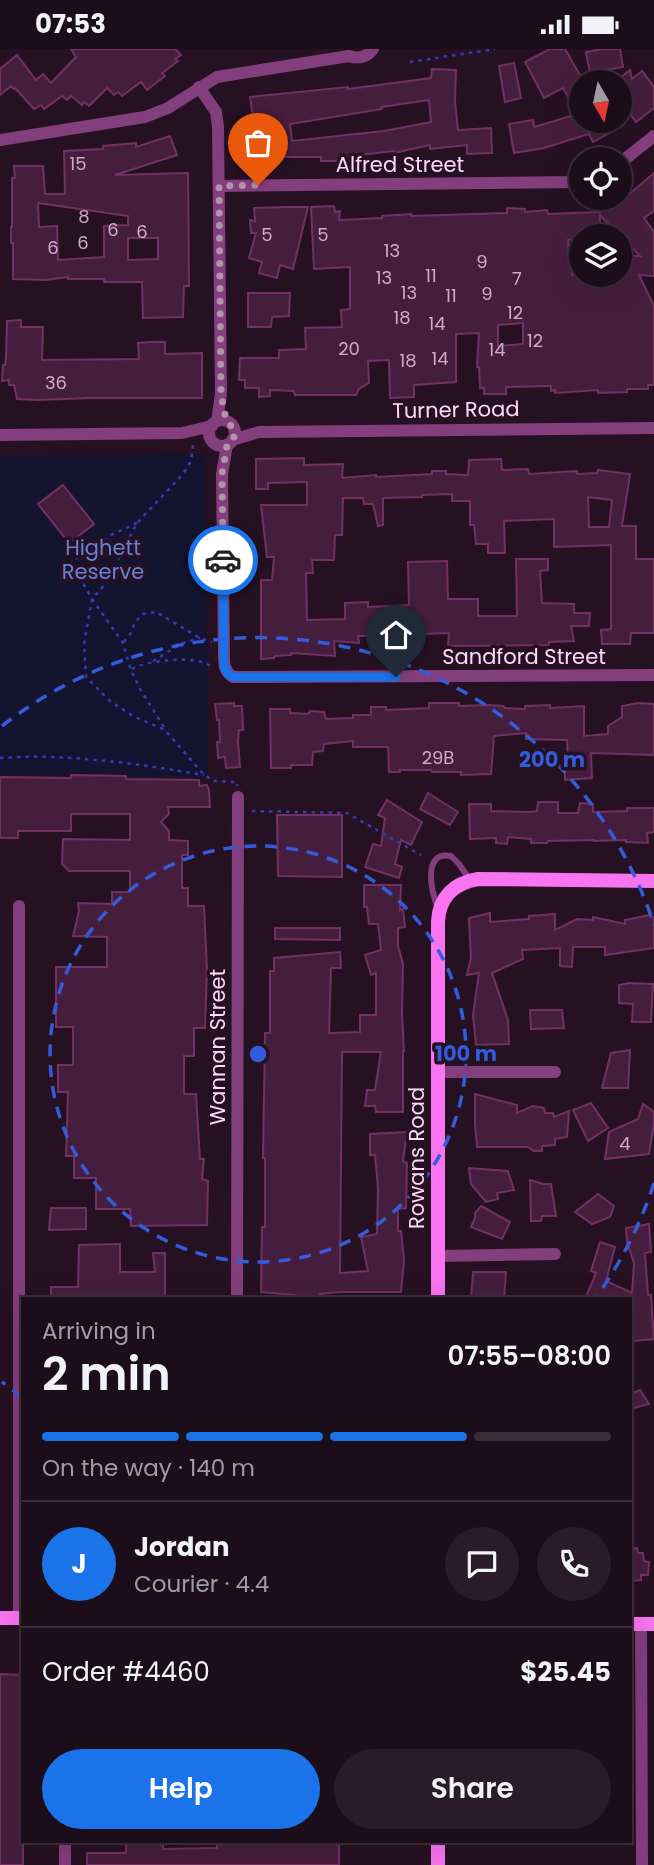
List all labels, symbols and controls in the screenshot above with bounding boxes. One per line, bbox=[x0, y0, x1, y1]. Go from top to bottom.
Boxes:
text: 07:53 bbox=[35, 6, 106, 42]
north arrow bbox=[569, 70, 632, 133]
map controls bbox=[569, 70, 632, 287]
pin bbox=[228, 113, 288, 185]
icon: bag bbox=[239, 124, 277, 162]
button: locate bbox=[569, 147, 632, 210]
street label: Alfred Street bbox=[336, 150, 464, 179]
house number: 15 bbox=[69, 151, 87, 176]
house number: 8 bbox=[78, 204, 90, 229]
house number: 6 bbox=[107, 217, 119, 242]
house number: 6 bbox=[136, 219, 148, 244]
house number: 5 bbox=[261, 222, 273, 247]
house number: 5 bbox=[317, 222, 329, 247]
button: layers bbox=[569, 224, 632, 287]
house number: 6 bbox=[77, 230, 89, 255]
house number: 6 bbox=[47, 235, 59, 260]
house number: 13 bbox=[384, 238, 400, 263]
house number: 9 bbox=[476, 249, 488, 274]
house number: 11 bbox=[425, 263, 437, 288]
house number: 13 bbox=[376, 265, 392, 290]
house number: 7 bbox=[512, 266, 522, 291]
house number: 13 bbox=[401, 280, 417, 305]
house number: 9 bbox=[481, 281, 493, 306]
house number: 11 bbox=[445, 283, 457, 308]
house number: 12 bbox=[507, 300, 523, 325]
house number: 18 bbox=[393, 305, 411, 330]
house number: 14 bbox=[428, 311, 446, 336]
house number: 12 bbox=[527, 328, 543, 353]
house number: 20 bbox=[338, 336, 360, 361]
house number: 14 bbox=[488, 337, 506, 362]
house number: 14 bbox=[431, 346, 449, 371]
house number: 18 bbox=[399, 348, 417, 373]
house number: 36 bbox=[45, 370, 67, 395]
street label: Turner Road bbox=[392, 394, 520, 425]
courier bbox=[188, 525, 258, 595]
park label: Highett Reserve bbox=[62, 533, 144, 586]
icon: car bbox=[204, 541, 242, 579]
pin bbox=[366, 605, 426, 677]
icon: home bbox=[377, 616, 415, 654]
street label: Sandford Street bbox=[442, 642, 606, 671]
house number: 29B bbox=[422, 745, 454, 770]
text: 200 m bbox=[519, 745, 585, 774]
street label: Wannan Street bbox=[203, 969, 232, 1125]
text: 100 m bbox=[435, 1039, 497, 1068]
centre of rings bbox=[246, 1042, 270, 1066]
street label: Rowans Road bbox=[402, 1087, 431, 1229]
house number: 4 bbox=[619, 1131, 631, 1156]
text: Arriving in bbox=[42, 1315, 156, 1347]
text: 07:55–08:00 bbox=[447, 1338, 611, 1374]
text: 2 min bbox=[42, 1342, 171, 1406]
text: On the way · 140 m bbox=[42, 1452, 255, 1484]
button: chat bbox=[445, 1527, 519, 1601]
button: phone bbox=[537, 1527, 611, 1601]
text: Jordan bbox=[134, 1529, 230, 1565]
text: J bbox=[71, 1546, 87, 1582]
text: Courier · 4.4 bbox=[134, 1568, 269, 1600]
text: Order #4460 bbox=[42, 1654, 210, 1690]
text: $25.45 bbox=[520, 1654, 611, 1690]
button: Help bbox=[42, 1749, 320, 1829]
button: Share bbox=[334, 1749, 611, 1829]

